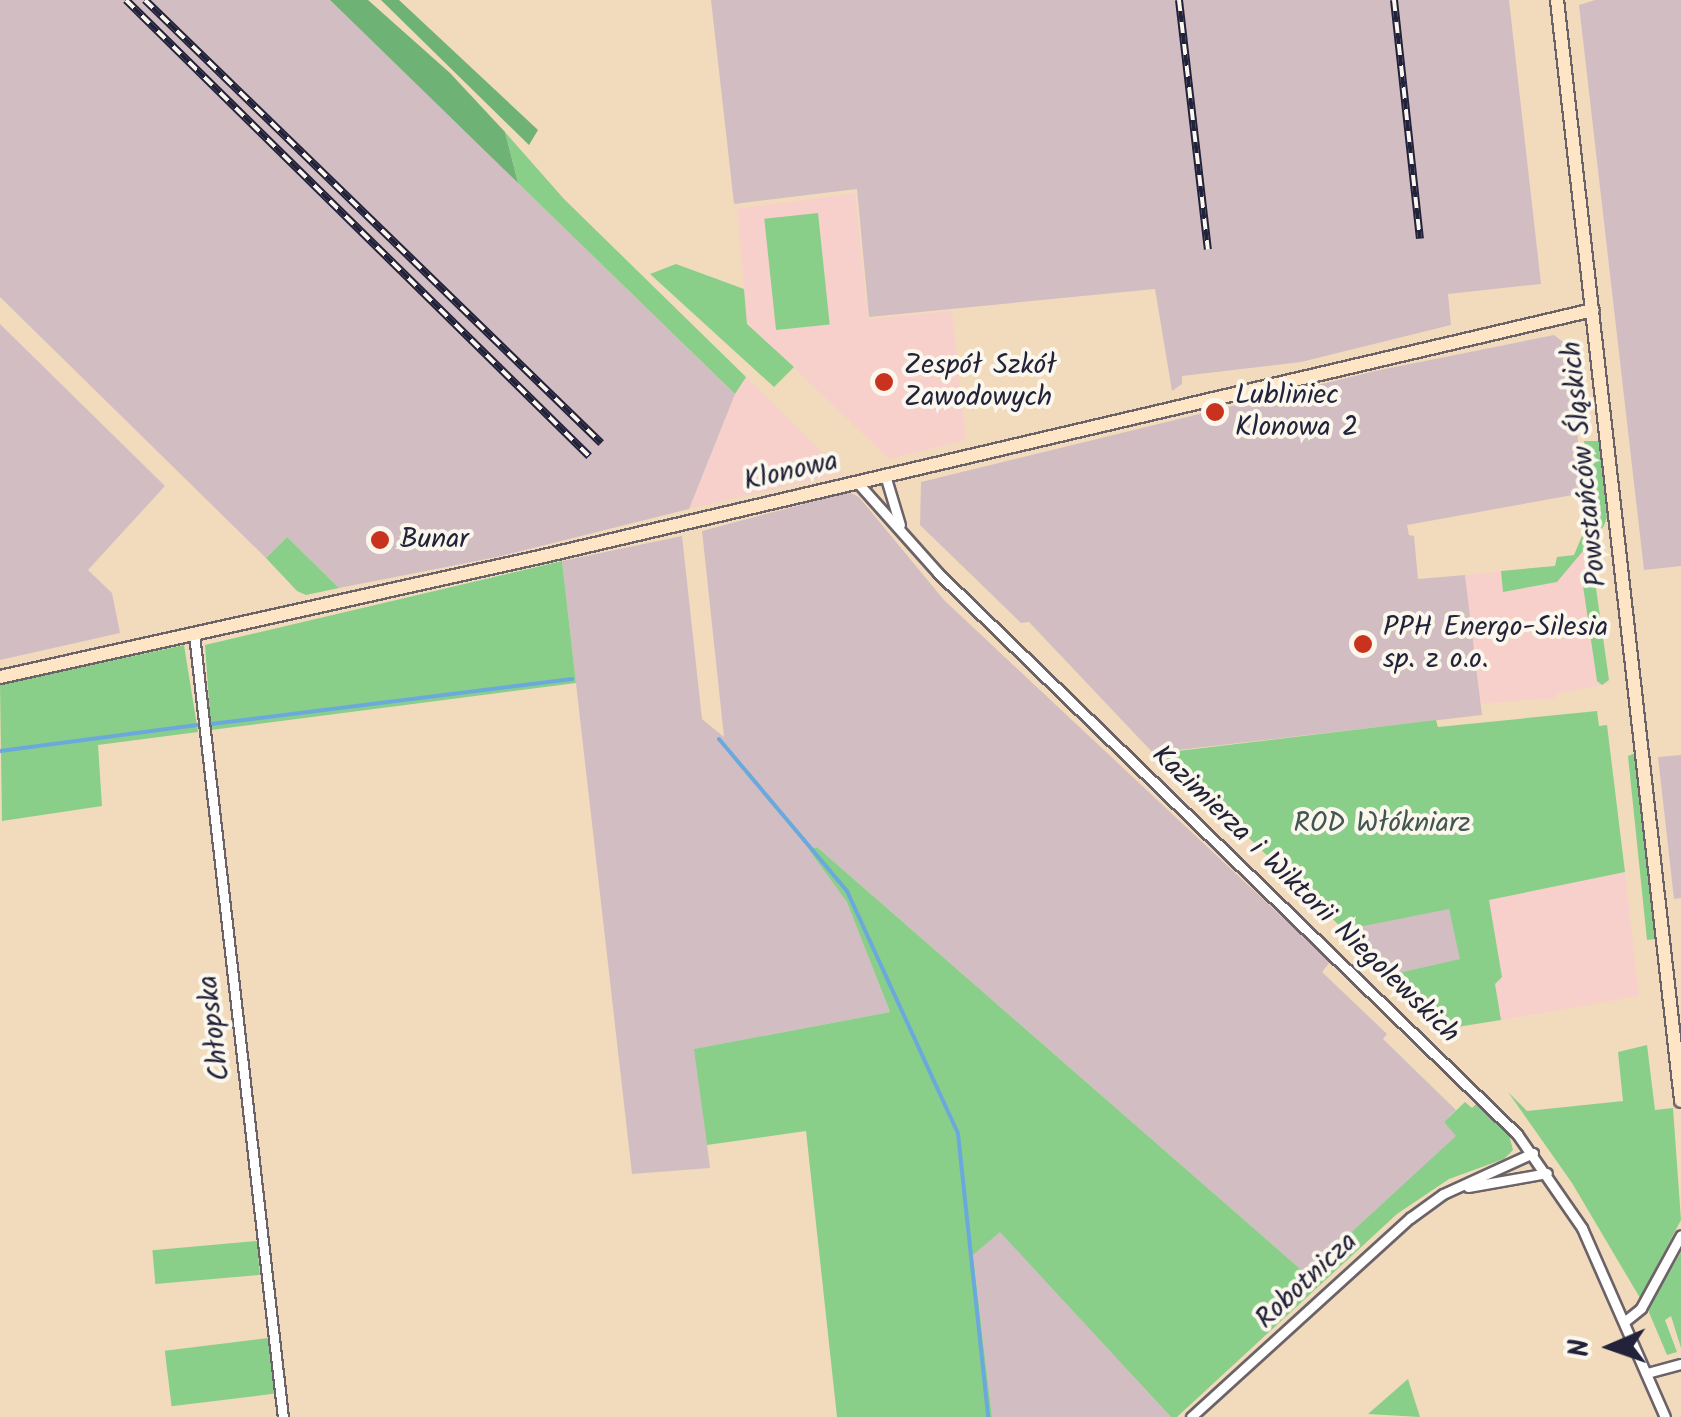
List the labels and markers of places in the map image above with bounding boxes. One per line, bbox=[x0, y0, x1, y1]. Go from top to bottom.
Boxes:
place label: Zespół Szkół Zawodowych bbox=[904, 349, 1056, 415]
marker: Zespół Szkół Zawodowych bbox=[873, 371, 895, 393]
place label: Lubliniec Klonowa 2 bbox=[1235, 379, 1358, 445]
marker: Lubliniec Klonowa 2 bbox=[1204, 401, 1226, 423]
place label: Bunar bbox=[400, 523, 469, 557]
marker: Bunar bbox=[369, 529, 391, 551]
place label: PPH Energo-Silesia sp. z o.o. bbox=[1383, 611, 1608, 677]
marker: PPH Energo-Silesia sp. z o.o. bbox=[1352, 633, 1374, 655]

